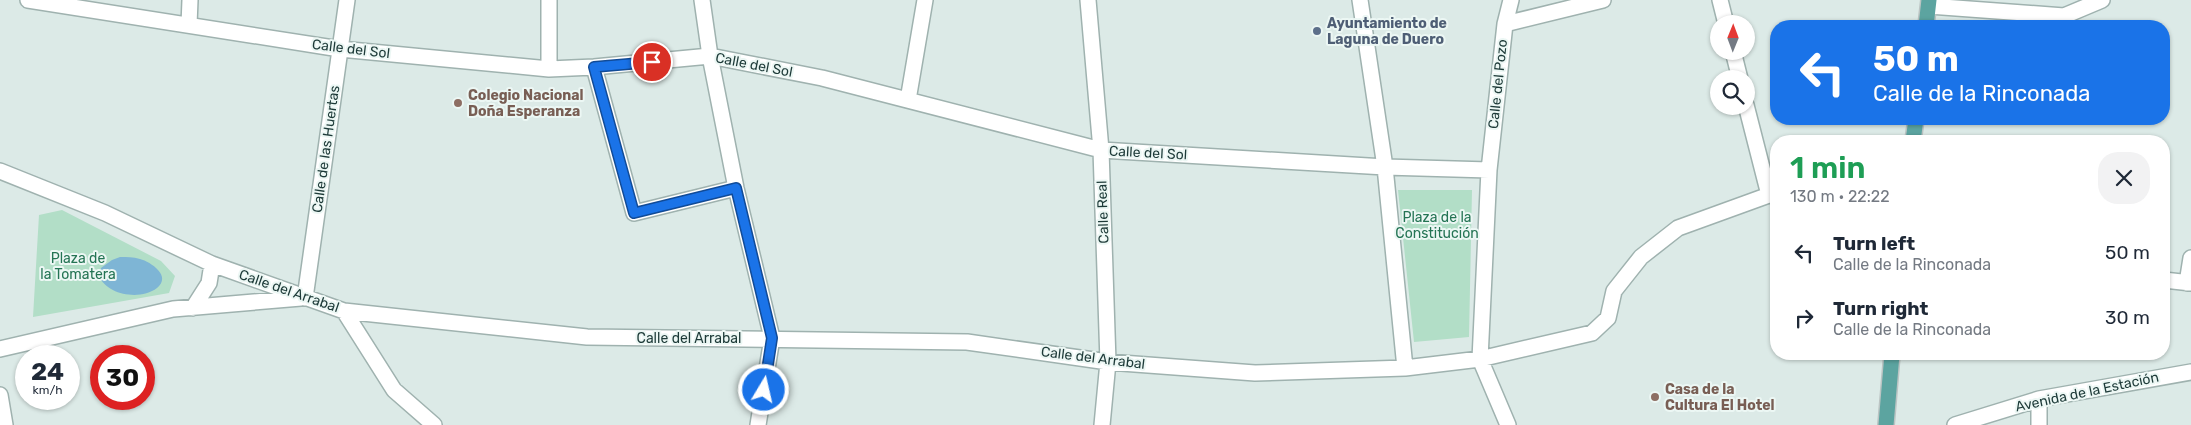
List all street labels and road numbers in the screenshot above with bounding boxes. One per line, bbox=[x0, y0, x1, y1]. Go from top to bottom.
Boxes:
street label: Calle del Sol bbox=[311, 36, 391, 62]
street label: Calle del Pozo bbox=[1485, 38, 1511, 130]
street label: Calle del Sol bbox=[714, 49, 794, 81]
street label: Calle de las Huertas bbox=[309, 84, 343, 214]
street label: Calle del Sol bbox=[1108, 142, 1188, 164]
street label: Calle Real bbox=[1093, 180, 1113, 244]
street label: Calle del Arrabal bbox=[237, 266, 341, 316]
street label: Calle del Arrabal bbox=[637, 330, 741, 347]
street label: Calle del Arrabal bbox=[1040, 343, 1146, 373]
street label: Avenida de la Estación bbox=[2014, 368, 2160, 416]

